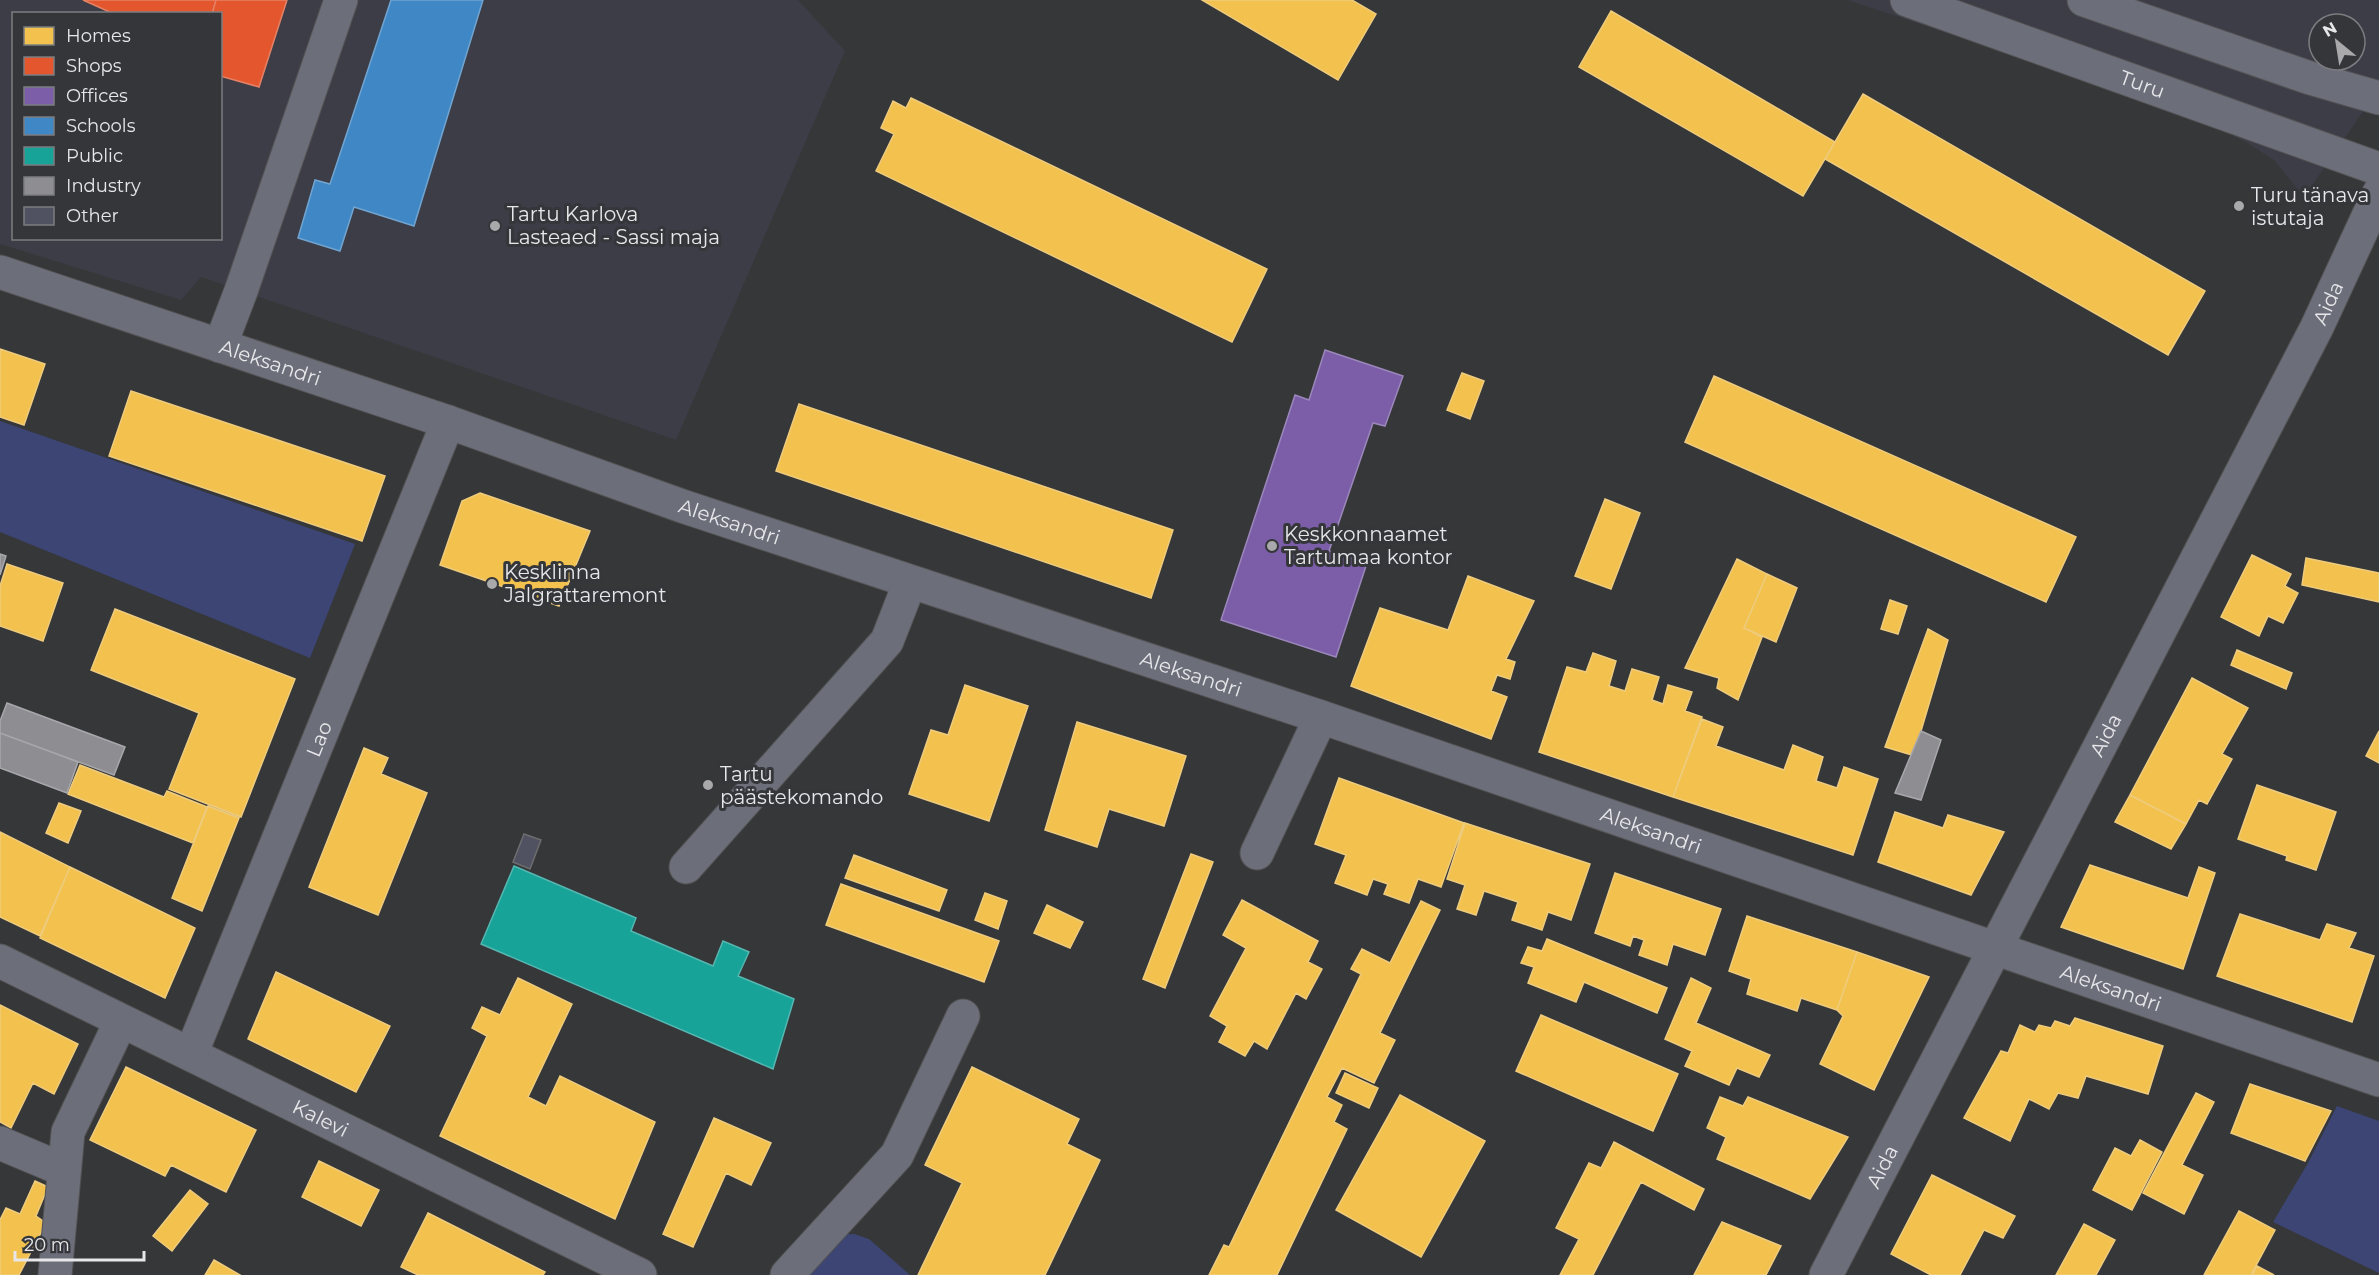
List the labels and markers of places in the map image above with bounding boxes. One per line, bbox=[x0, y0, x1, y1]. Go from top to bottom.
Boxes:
place label: Turu tänava istutaja bbox=[2251, 183, 2369, 230]
marker: Turu tänava istutaja bbox=[2232, 199, 2246, 213]
place label: Tartu Karlova Lasteaed - Sassi maja bbox=[507, 202, 720, 249]
marker: Tartu Karlova Lasteaed - Sassi maja bbox=[488, 219, 502, 233]
place label: Keskkonnaamet Tartumaa kontor bbox=[1284, 522, 1453, 569]
marker: Keskkonnaamet Tartumaa kontor bbox=[1265, 539, 1279, 553]
place label: Kesklinna Jalgrattaremont bbox=[503, 560, 667, 607]
marker: Kesklinna Jalgrattaremont bbox=[485, 577, 499, 591]
place label: Tartu päästekomando bbox=[720, 762, 883, 809]
marker: Tartu päästekomando bbox=[701, 778, 715, 792]

